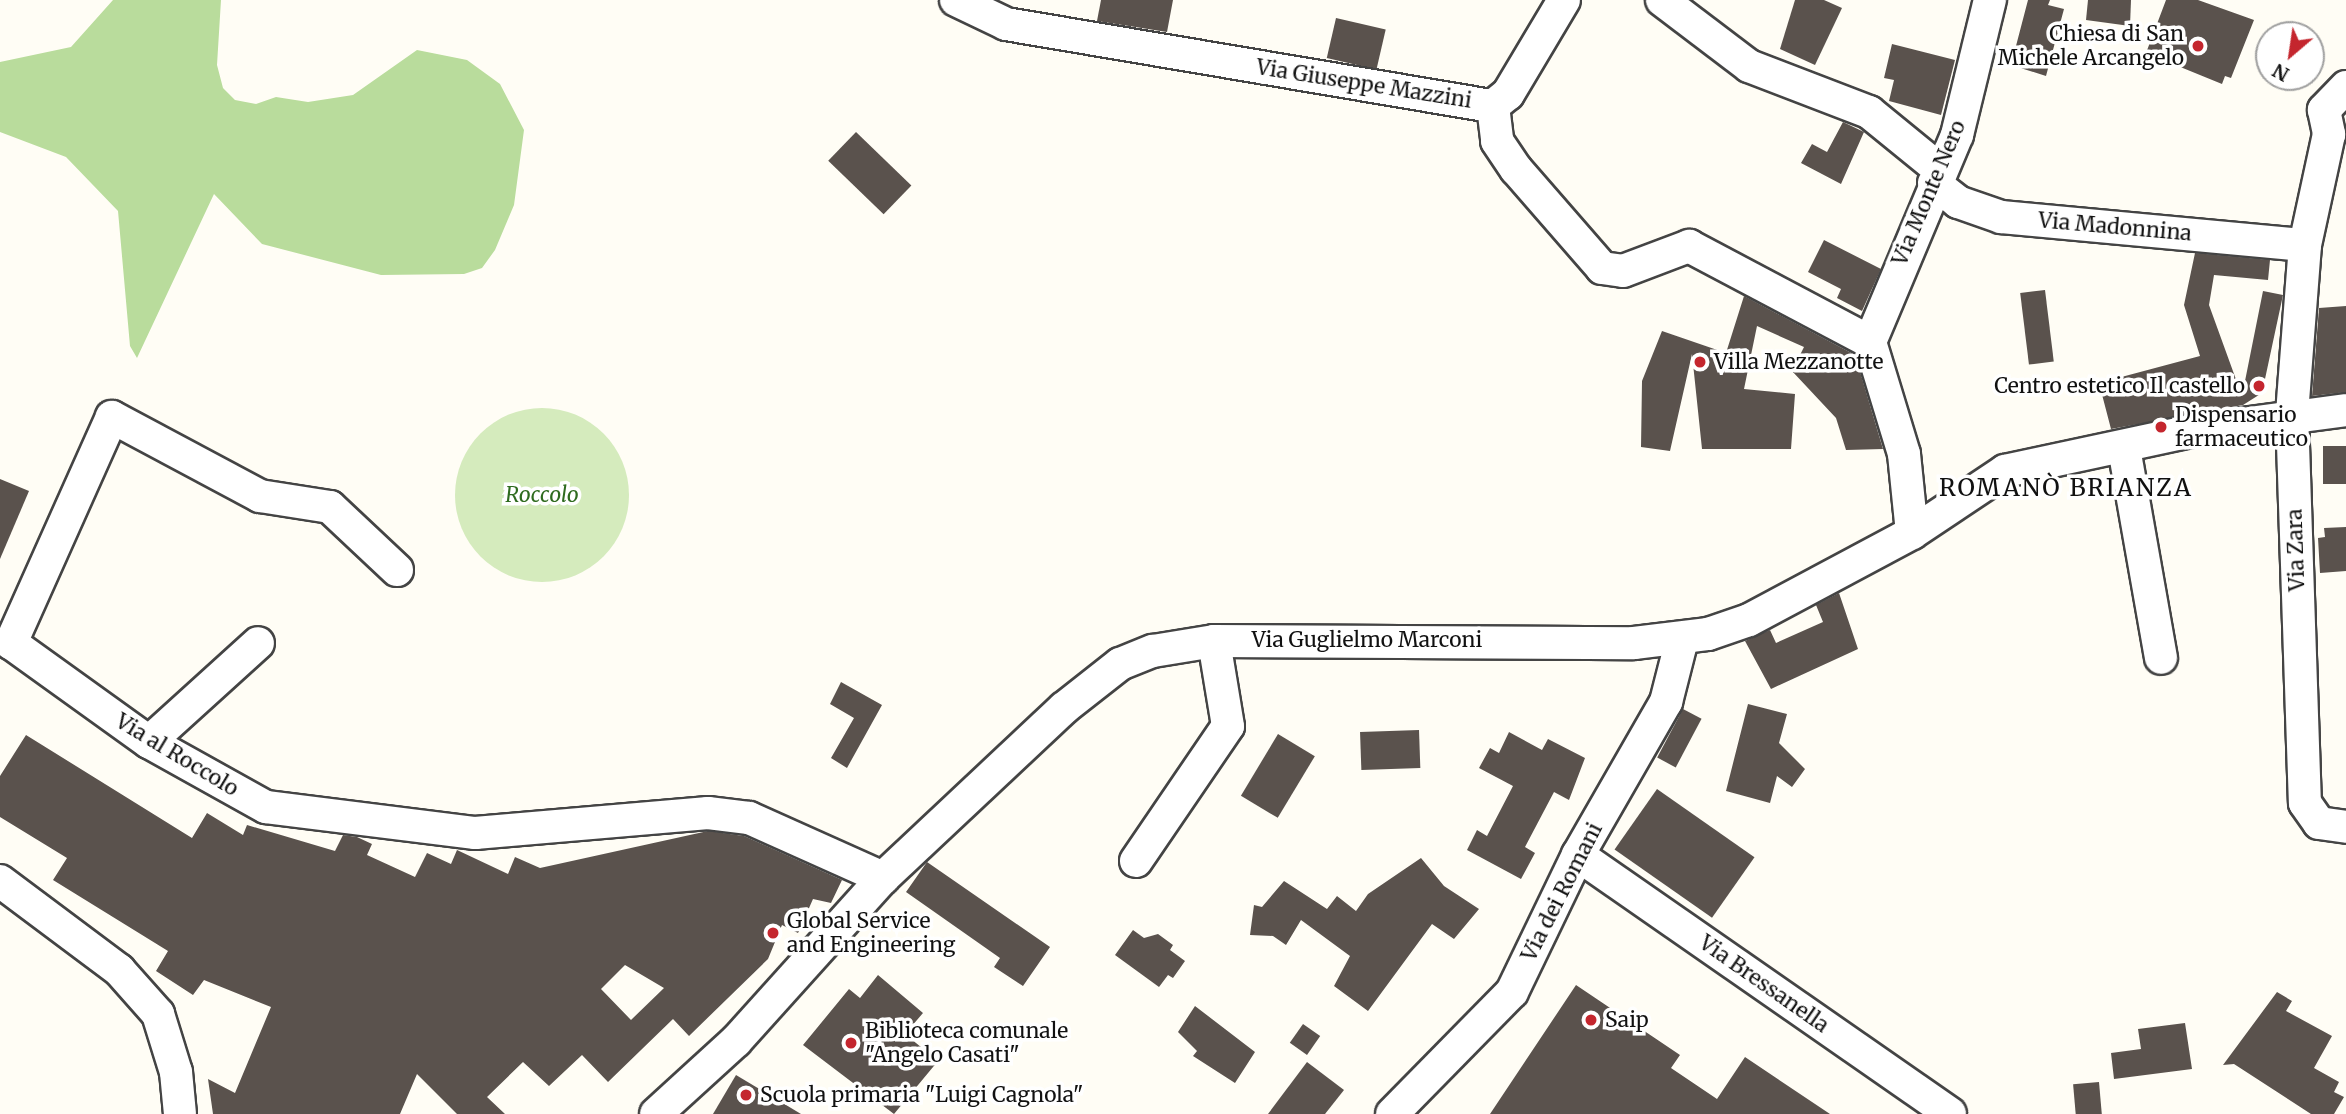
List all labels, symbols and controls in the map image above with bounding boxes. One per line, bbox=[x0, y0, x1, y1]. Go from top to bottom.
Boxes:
place label: Chiesa di San Michele Arcangelo bbox=[1998, 21, 2184, 71]
north arrow bbox=[2255, 21, 2325, 91]
marker: Chiesa di San Michele Arcangelo bbox=[2190, 38, 2206, 54]
street label: Via Giuseppe Mazzini bbox=[1254, 55, 1474, 113]
text: N bbox=[2268, 58, 2293, 87]
street label: Via Monte Nero bbox=[1887, 117, 1971, 269]
street label: Via Madonnina bbox=[2037, 208, 2193, 246]
place label: Villa Mezzanotte bbox=[1714, 349, 1883, 375]
marker: Villa Mezzanotte bbox=[1692, 354, 1708, 370]
place label: Centro estetico Il castello bbox=[1994, 373, 2245, 399]
marker: Centro estetico Il castello bbox=[2251, 378, 2267, 394]
place label: Dispensario farmaceutico bbox=[2175, 402, 2308, 452]
marker: Dispensario farmaceutico bbox=[2153, 419, 2169, 435]
district label: ROMANÒ BRIANZA bbox=[1941, 474, 2191, 502]
park label: Roccolo bbox=[505, 482, 579, 508]
street label: Via Zara bbox=[2282, 508, 2310, 592]
street label: Via Guglielmo Marconi bbox=[1252, 627, 1482, 653]
street label: Via al Roccolo bbox=[111, 708, 243, 802]
street label: Via dei Romani bbox=[1516, 819, 1608, 965]
place label: Global Service and Engineering bbox=[787, 908, 955, 958]
marker: Global Service and Engineering bbox=[765, 925, 781, 941]
street label: Via Bressanella bbox=[1694, 930, 1834, 1038]
place label: Saip bbox=[1605, 1007, 1649, 1033]
marker: Saip bbox=[1583, 1012, 1599, 1028]
place label: Biblioteca comunale "Angelo Casati" bbox=[865, 1018, 1068, 1068]
marker: Biblioteca comunale "Angelo Casati" bbox=[843, 1035, 859, 1051]
place label: Scuola primaria "Luigi Cagnola" bbox=[760, 1082, 1083, 1108]
marker: Scuola primaria "Luigi Cagnola" bbox=[738, 1087, 754, 1103]

